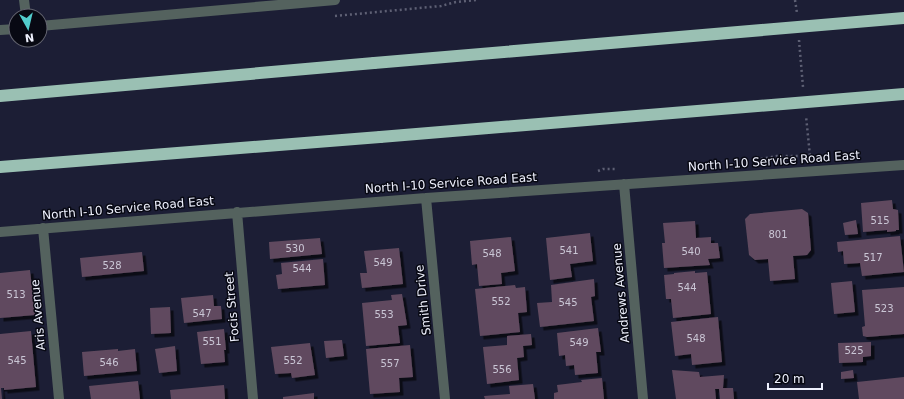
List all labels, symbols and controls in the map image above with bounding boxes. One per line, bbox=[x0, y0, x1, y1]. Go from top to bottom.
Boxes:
north arrow bbox=[8, 8, 48, 48]
text: N bbox=[24, 30, 35, 44]
street label: North I-10 Service Road East bbox=[688, 148, 861, 174]
street label: North I-10 Service Road East bbox=[365, 170, 538, 196]
street label: North I-10 Service Road East bbox=[42, 193, 215, 222]
house number: 515 bbox=[870, 215, 890, 226]
house number: 801 bbox=[768, 229, 788, 240]
house number: 530 bbox=[285, 243, 305, 254]
street label: Andrews Avenue bbox=[610, 243, 632, 343]
house number: 541 bbox=[559, 245, 579, 256]
house number: 540 bbox=[681, 246, 701, 257]
house number: 548 bbox=[482, 248, 502, 259]
house number: 517 bbox=[863, 252, 883, 263]
house number: 549 bbox=[373, 257, 393, 268]
house number: 528 bbox=[102, 260, 122, 271]
house number: 544 bbox=[292, 263, 312, 274]
street label: Smith Drive bbox=[412, 264, 434, 336]
street label: Focis Street bbox=[222, 271, 242, 343]
street label: Aris Avenue bbox=[28, 279, 48, 351]
house number: 544 bbox=[677, 282, 697, 293]
house number: 513 bbox=[6, 289, 26, 300]
house number: 552 bbox=[491, 296, 511, 307]
house number: 545 bbox=[558, 297, 578, 308]
house number: 523 bbox=[874, 303, 894, 314]
house number: 547 bbox=[192, 308, 212, 319]
house number: 553 bbox=[374, 309, 394, 320]
house number: 548 bbox=[686, 333, 706, 344]
house number: 551 bbox=[202, 336, 222, 347]
house number: 549 bbox=[569, 337, 589, 348]
house number: 525 bbox=[844, 345, 864, 356]
house number: 545 bbox=[7, 355, 27, 366]
house number: 552 bbox=[283, 355, 303, 366]
house number: 546 bbox=[99, 357, 119, 368]
house number: 557 bbox=[380, 358, 400, 369]
house number: 556 bbox=[492, 364, 512, 375]
scale bar bbox=[768, 365, 822, 391]
text: 20 m bbox=[774, 372, 805, 386]

